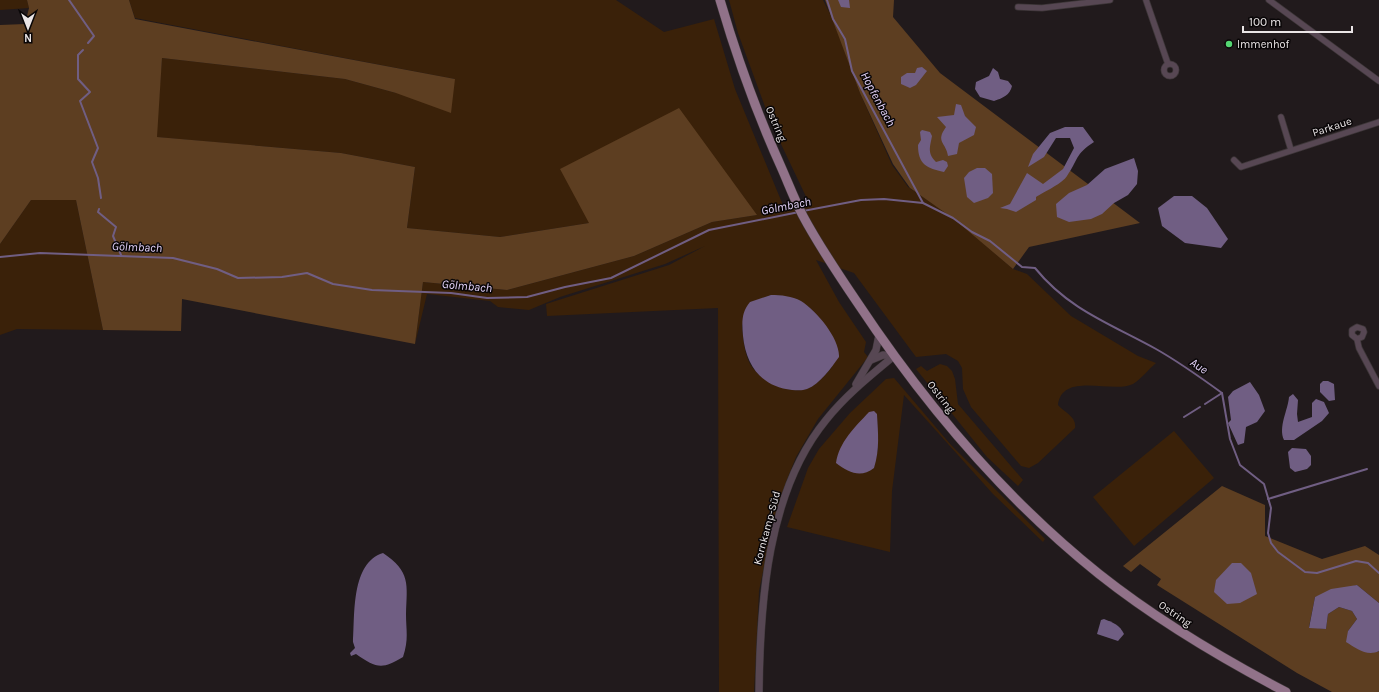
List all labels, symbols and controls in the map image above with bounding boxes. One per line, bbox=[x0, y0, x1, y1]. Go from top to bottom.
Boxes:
north arrow bbox=[8, 8, 48, 48]
scale bar bbox=[1243, 8, 1352, 34]
text: 100 m bbox=[1249, 15, 1281, 29]
text: N bbox=[24, 31, 32, 44]
place label: Immenhof bbox=[1237, 38, 1290, 51]
marker: Immenhof bbox=[1224, 39, 1234, 49]
water label: Hopfenbach bbox=[858, 69, 898, 129]
street label: Ostring bbox=[763, 104, 790, 144]
street label: Parkaue bbox=[1311, 114, 1354, 139]
water label: Gölmbach bbox=[760, 194, 812, 218]
water label: Gölmbach bbox=[112, 239, 162, 255]
water label: Gölmbach bbox=[441, 277, 493, 295]
water label: Aue bbox=[1188, 355, 1211, 377]
street label: Ostring bbox=[924, 378, 958, 416]
street label: Kornkamp-Süd bbox=[751, 490, 783, 566]
street label: Ostring bbox=[1156, 598, 1195, 630]

